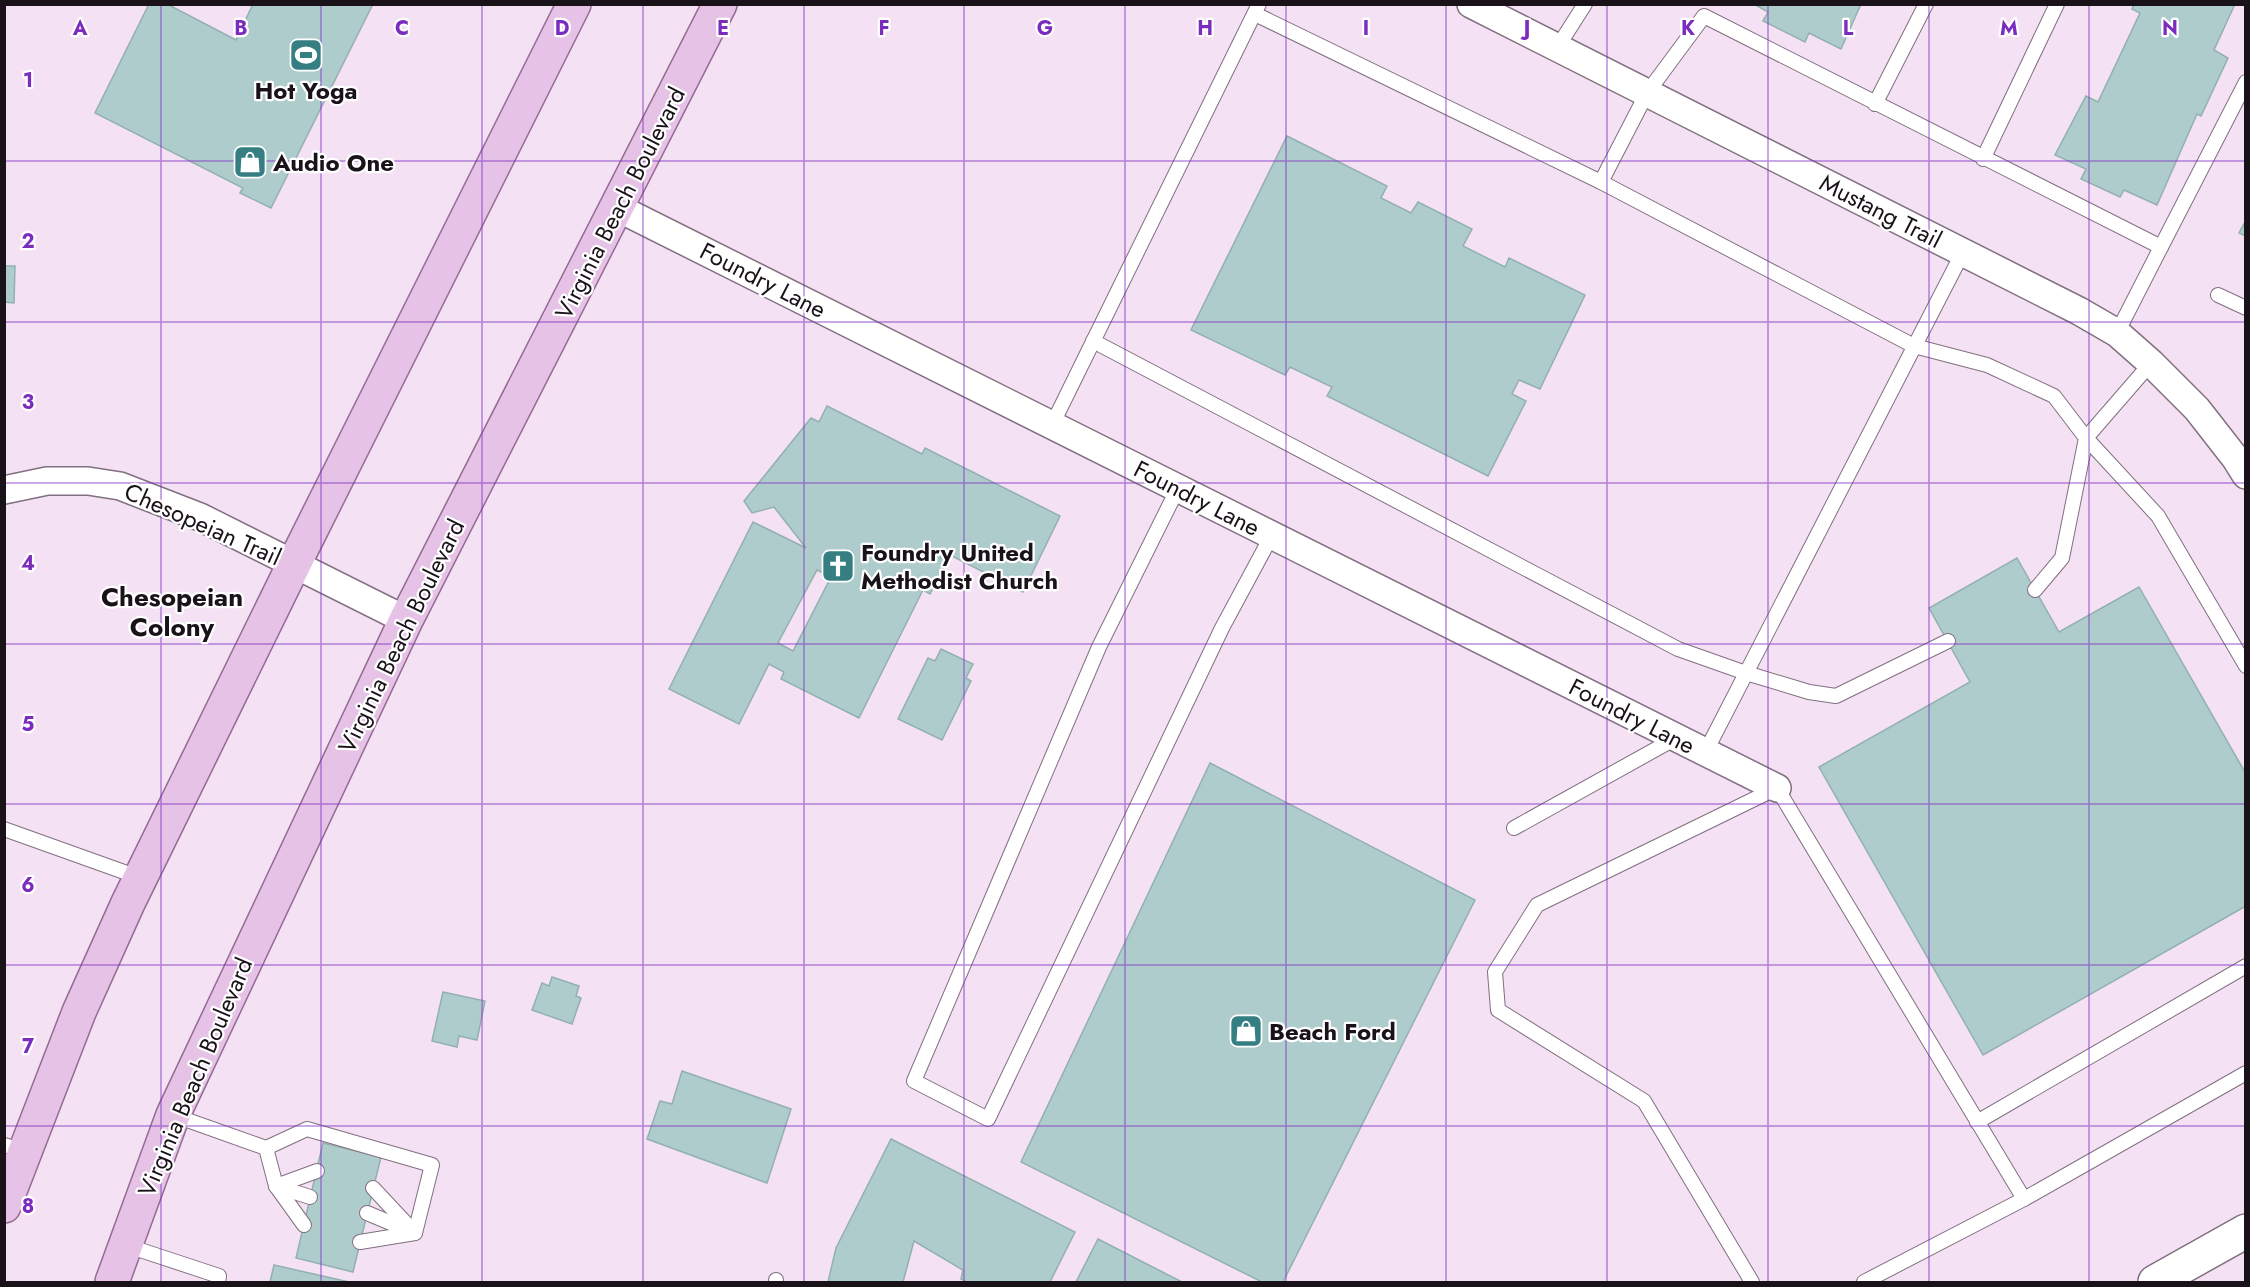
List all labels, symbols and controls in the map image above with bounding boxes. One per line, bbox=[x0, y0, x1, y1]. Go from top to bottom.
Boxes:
text: A bbox=[72, 14, 88, 43]
text: B bbox=[234, 14, 248, 43]
text: C bbox=[395, 14, 409, 43]
text: D bbox=[555, 14, 569, 43]
text: E bbox=[717, 14, 729, 43]
text: F bbox=[878, 14, 890, 43]
text: G bbox=[1037, 14, 1053, 43]
text: H bbox=[1197, 14, 1213, 43]
text: I bbox=[1363, 14, 1369, 43]
text: J bbox=[1520, 14, 1530, 43]
text: K bbox=[1681, 14, 1695, 43]
text: L bbox=[1843, 14, 1854, 43]
text: M bbox=[2000, 14, 2018, 43]
text: N bbox=[2162, 14, 2178, 43]
sports icon: Hot Yoga bbox=[288, 37, 324, 73]
text: 1 bbox=[23, 66, 33, 95]
place label: Hot Yoga bbox=[254, 73, 358, 108]
street label: Virginia Beach Boulevard bbox=[546, 81, 694, 325]
shop icon: Audio One bbox=[232, 144, 268, 180]
place label: Audio One bbox=[272, 145, 394, 180]
street label: Mustang Trail bbox=[1814, 165, 1948, 257]
text: 2 bbox=[21, 227, 35, 256]
street label: Foundry Lane bbox=[694, 233, 832, 327]
text: 3 bbox=[22, 388, 34, 417]
street label: Foundry Lane bbox=[1128, 451, 1266, 545]
street label: Chesopeian Trail bbox=[119, 474, 287, 574]
street label: Virginia Beach Boulevard bbox=[329, 513, 473, 759]
place label: Foundry United Methodist Church bbox=[861, 535, 1058, 598]
church icon: Foundry United Methodist Church bbox=[820, 548, 856, 584]
text: 4 bbox=[21, 549, 35, 578]
district label: Chesopeian Colony bbox=[101, 578, 243, 646]
street label: Foundry Lane bbox=[1563, 669, 1701, 763]
text: 5 bbox=[22, 710, 35, 739]
text: 6 bbox=[21, 871, 35, 900]
street label: Virginia Beach Boulevard bbox=[129, 952, 261, 1202]
shop icon: Beach Ford bbox=[1228, 1013, 1264, 1049]
place label: Beach Ford bbox=[1269, 1014, 1396, 1049]
text: 7 bbox=[22, 1032, 35, 1061]
text: 8 bbox=[22, 1192, 34, 1221]

